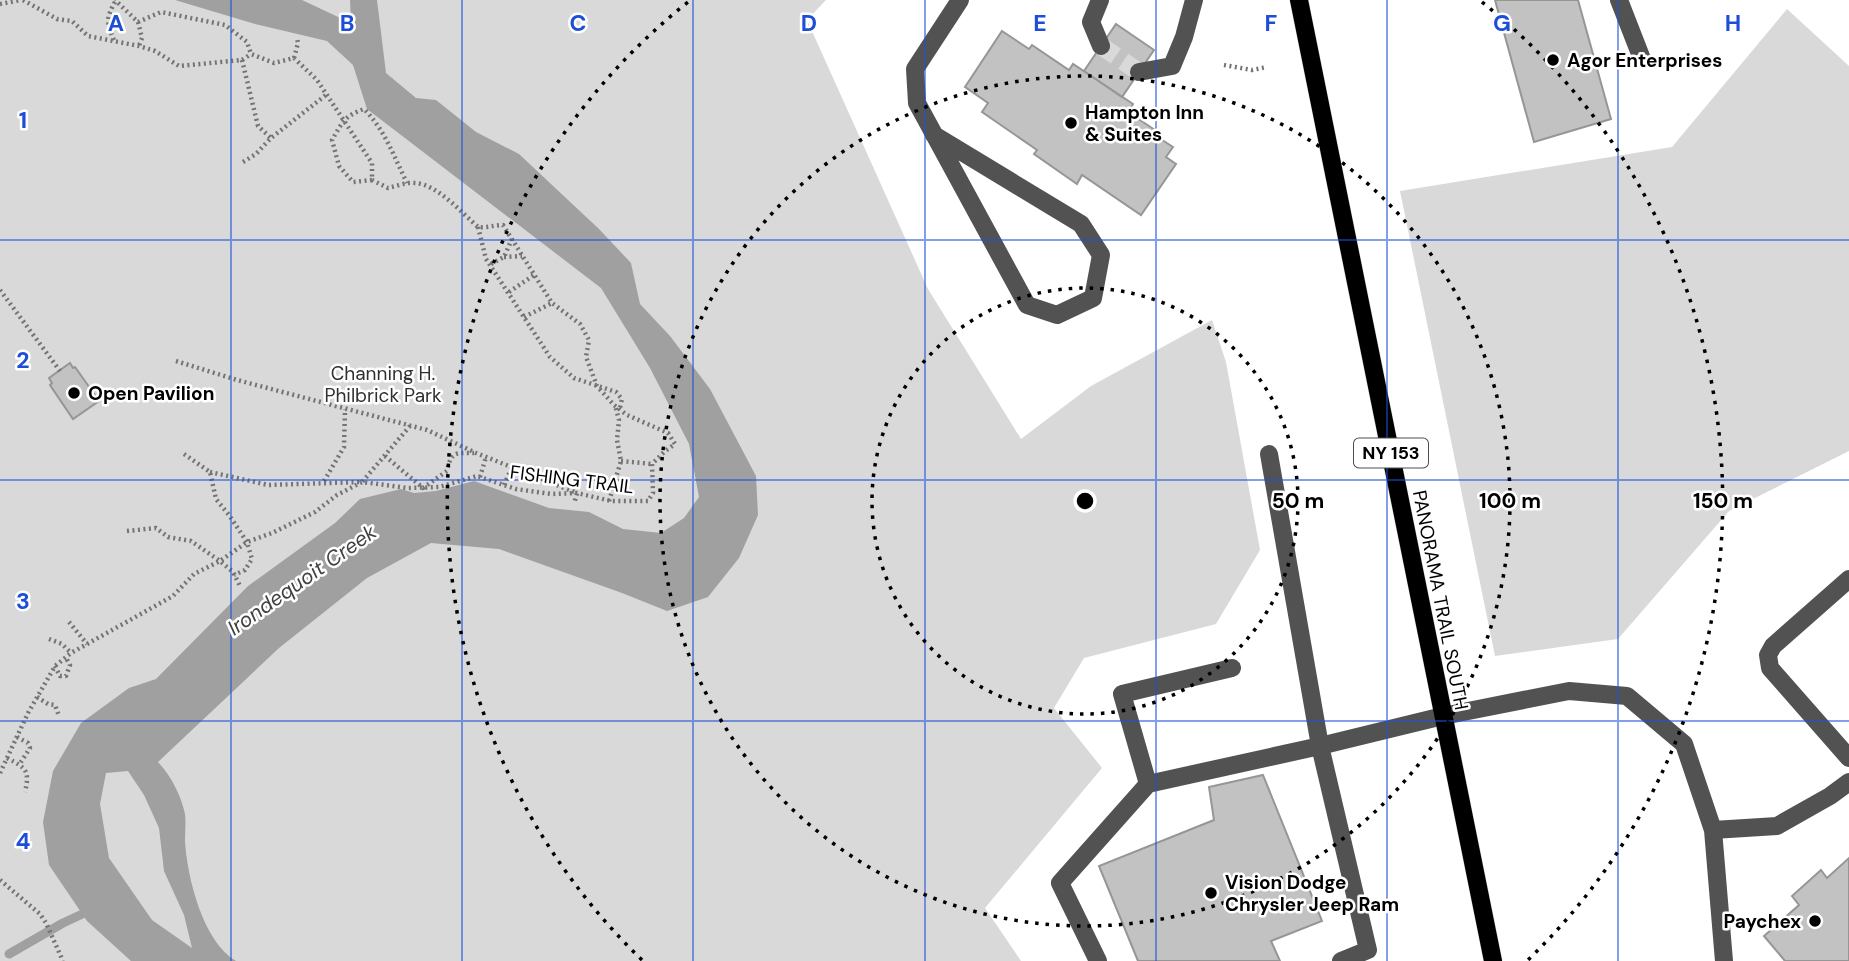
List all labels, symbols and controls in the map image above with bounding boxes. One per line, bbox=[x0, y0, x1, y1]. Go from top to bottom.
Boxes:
text: A bbox=[108, 8, 124, 38]
text: B bbox=[340, 8, 354, 38]
text: C bbox=[570, 8, 586, 38]
text: D bbox=[801, 8, 817, 38]
text: E bbox=[1033, 8, 1047, 38]
text: F bbox=[1265, 8, 1278, 38]
text: G bbox=[1493, 8, 1511, 38]
text: H bbox=[1725, 8, 1741, 38]
place label: Agor Enterprises bbox=[1567, 48, 1722, 73]
marker: Agor Enterprises bbox=[1545, 52, 1561, 68]
place label: Hampton Inn & Suites bbox=[1085, 100, 1204, 147]
text: 1 bbox=[19, 105, 27, 135]
marker: Hampton Inn & Suites bbox=[1063, 115, 1079, 131]
text: 2 bbox=[16, 345, 30, 375]
park label: Channing H. Philbrick Park bbox=[324, 361, 442, 408]
place label: Open Pavilion bbox=[88, 381, 214, 406]
marker: Open Pavilion bbox=[66, 385, 82, 401]
road number: NY 153 bbox=[1354, 438, 1428, 467]
street label: FISHING TRAIL bbox=[509, 459, 635, 499]
text: 50 m bbox=[1272, 487, 1324, 515]
text: 100 m bbox=[1479, 487, 1541, 515]
text: 150 m bbox=[1693, 487, 1753, 515]
street label: PANORAMA TRAIL SOUTH bbox=[1407, 488, 1474, 712]
centre of rings bbox=[1073, 489, 1097, 513]
water label: Irondequoit Creek bbox=[222, 518, 382, 642]
text: 3 bbox=[16, 586, 30, 616]
text: 4 bbox=[16, 826, 31, 856]
place label: Vision Dodge Chrysler Jeep Ram bbox=[1225, 870, 1399, 917]
marker: Vision Dodge Chrysler Jeep Ram bbox=[1203, 885, 1219, 901]
place label: Paychex bbox=[1724, 909, 1801, 934]
marker: Paychex bbox=[1807, 913, 1823, 929]

